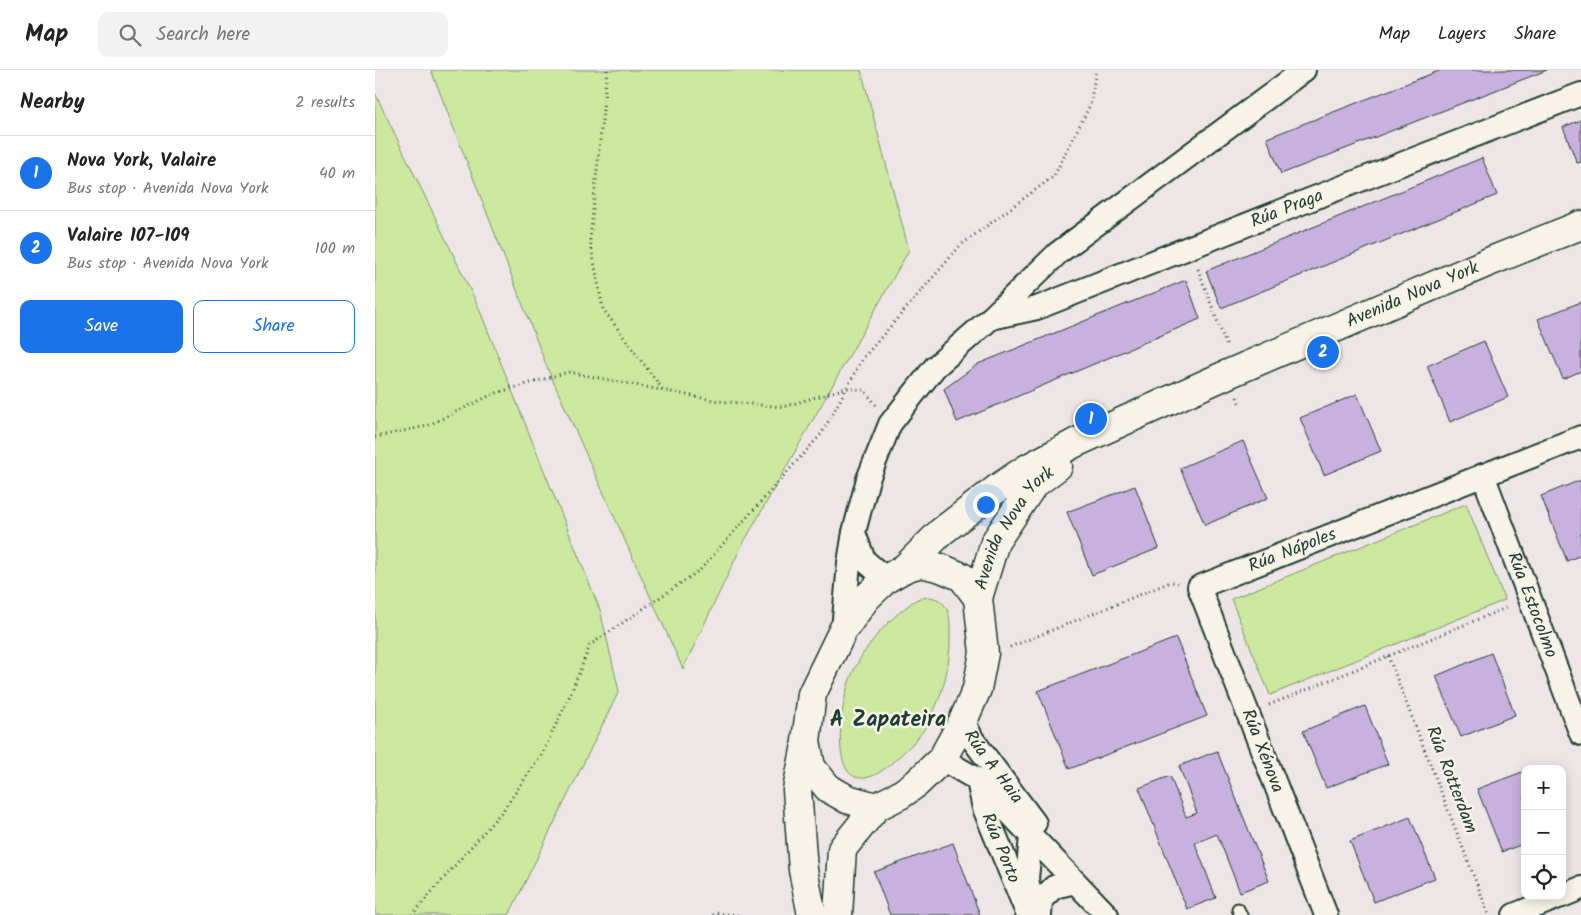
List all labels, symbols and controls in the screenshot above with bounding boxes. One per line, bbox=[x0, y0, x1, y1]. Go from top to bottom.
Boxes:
search box bbox=[98, 12, 448, 57]
text: Map bbox=[25, 15, 68, 54]
text: Search here bbox=[156, 20, 250, 50]
text: Map bbox=[1379, 20, 1410, 49]
text: Layers bbox=[1438, 20, 1486, 49]
text: Share bbox=[1514, 20, 1556, 49]
icon: search bbox=[116, 21, 144, 49]
text: Nearby bbox=[20, 86, 85, 119]
text: 2 results bbox=[295, 90, 355, 115]
text: Nova York, Valaire bbox=[67, 146, 216, 176]
text: 1 bbox=[34, 161, 38, 186]
text: 40 m bbox=[319, 161, 355, 186]
text: Bus stop · Avenida Nova York bbox=[67, 176, 269, 201]
street label: Rúa Praga bbox=[1246, 181, 1328, 236]
text: Valaire 107-109 bbox=[67, 221, 190, 251]
text: 2 bbox=[31, 236, 41, 261]
text: 100 m bbox=[315, 236, 355, 261]
text: Bus stop · Avenida Nova York bbox=[67, 251, 269, 276]
street label: Avenida Nova York bbox=[1342, 253, 1484, 336]
button: Save bbox=[20, 300, 183, 353]
button: Share bbox=[193, 300, 355, 353]
pin: 2 bbox=[1307, 333, 1339, 371]
pin: 1 bbox=[1075, 400, 1107, 438]
street label: Avenida Nova York bbox=[967, 459, 1061, 594]
your location bbox=[973, 492, 999, 518]
street label: Rúa Nápoles bbox=[1244, 520, 1341, 581]
street label: Rúa Estocolmo bbox=[1499, 548, 1565, 662]
district label: A Zapateira bbox=[830, 703, 946, 738]
street label: Rúa Xénova bbox=[1233, 705, 1291, 797]
street label: Rúa Rotterdam bbox=[1417, 722, 1485, 838]
street label: Rúa A Haia bbox=[956, 725, 1030, 810]
map controls bbox=[1521, 765, 1566, 900]
button: + bbox=[1521, 765, 1566, 810]
street label: Rúa Porto bbox=[973, 808, 1028, 888]
button: − bbox=[1521, 810, 1566, 855]
button: locate bbox=[1521, 855, 1566, 900]

